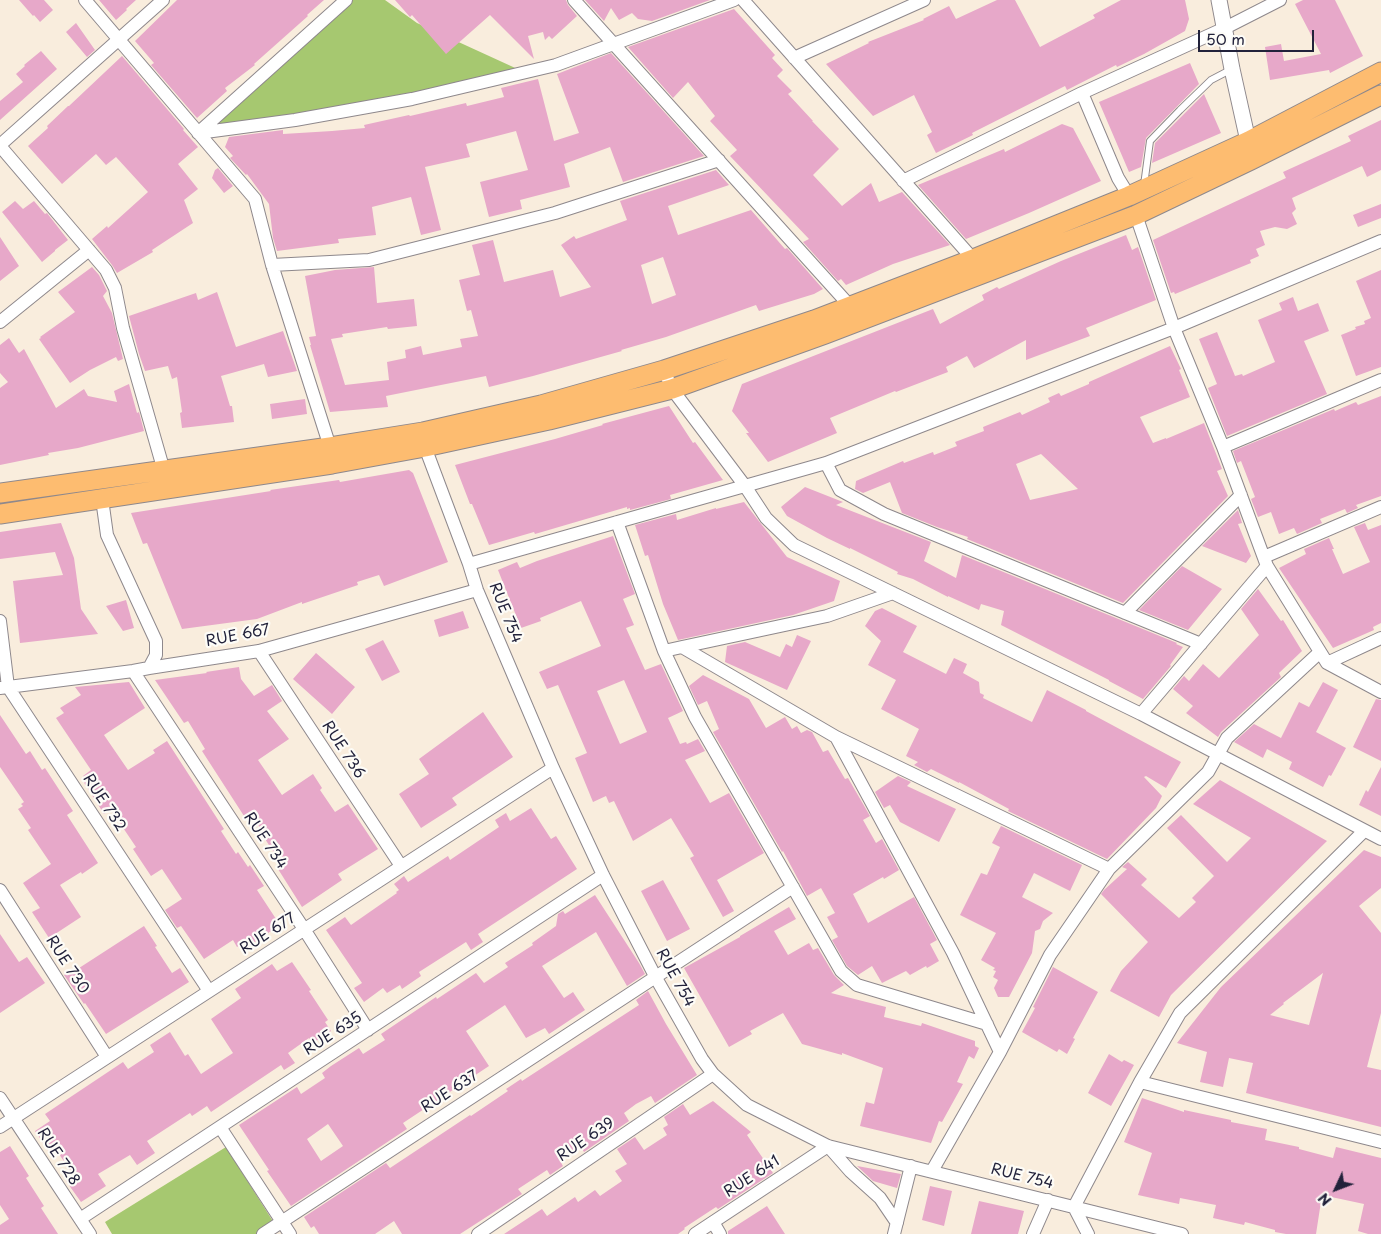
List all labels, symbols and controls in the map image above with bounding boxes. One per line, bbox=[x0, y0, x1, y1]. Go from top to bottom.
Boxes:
scale bar bbox=[1201, 20, 1317, 52]
text: 50 m bbox=[1206, 27, 1245, 50]
street label: RUE 754 bbox=[485, 580, 525, 646]
street label: RUE 667 bbox=[204, 621, 272, 651]
street label: RUE 736 bbox=[318, 718, 368, 782]
street label: RUE 732 bbox=[79, 771, 129, 835]
street label: RUE 734 bbox=[239, 809, 291, 873]
street label: RUE 677 bbox=[237, 909, 299, 959]
street label: RUE 730 bbox=[42, 933, 92, 997]
street label: RUE 754 bbox=[652, 946, 698, 1010]
street label: RUE 635 bbox=[300, 1008, 366, 1060]
street label: RUE 637 bbox=[418, 1067, 482, 1117]
street label: RUE 639 bbox=[554, 1114, 618, 1166]
street label: RUE 728 bbox=[33, 1125, 83, 1189]
street label: RUE 641 bbox=[721, 1152, 783, 1202]
street label: RUE 754 bbox=[989, 1161, 1055, 1193]
north arrow bbox=[1311, 1164, 1361, 1214]
text: N bbox=[1313, 1188, 1336, 1211]

